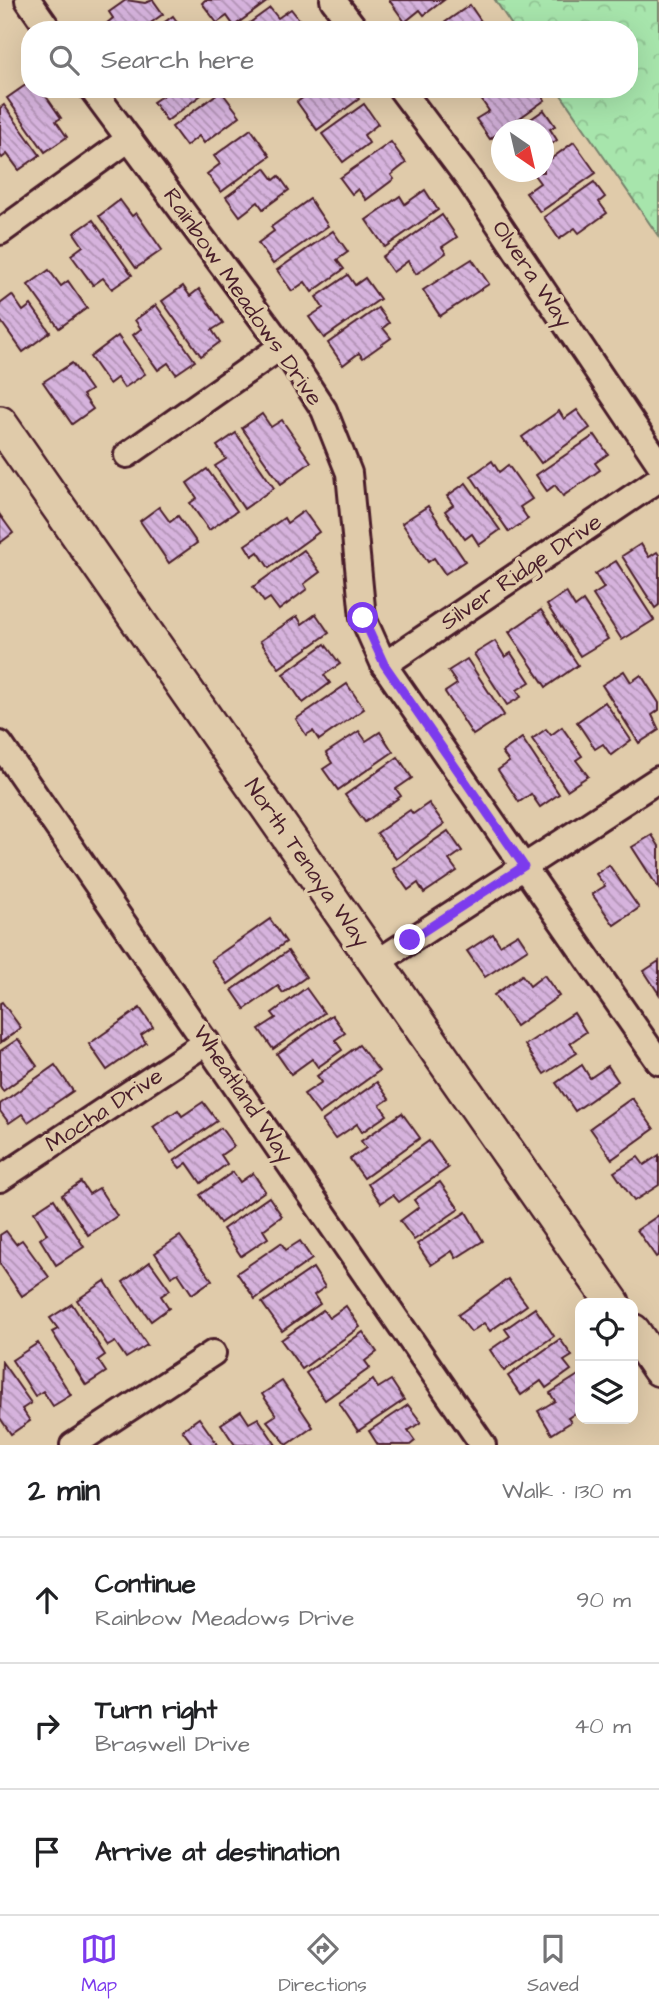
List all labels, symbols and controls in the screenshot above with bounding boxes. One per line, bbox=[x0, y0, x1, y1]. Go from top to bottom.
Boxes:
search box bbox=[21, 21, 638, 98]
icon: search bbox=[45, 41, 83, 79]
text: Search here bbox=[101, 42, 254, 78]
north arrow bbox=[491, 119, 554, 182]
street label: Rainbow Meadows Drive bbox=[155, 182, 331, 412]
street label: Olvera Way bbox=[484, 214, 580, 335]
street label: Silver Ridge Drive bbox=[434, 506, 609, 639]
route start bbox=[347, 602, 378, 633]
street label: North Tenaya Way bbox=[236, 772, 378, 955]
route end bbox=[394, 924, 425, 955]
street label: Wheatland Way bbox=[184, 1019, 301, 1170]
street label: Mocha Drive bbox=[39, 1060, 169, 1160]
map controls bbox=[575, 1298, 638, 1424]
button: locate bbox=[575, 1298, 638, 1361]
button: layers bbox=[575, 1361, 638, 1424]
text: 2 min bbox=[28, 1470, 100, 1512]
text: Walk · 130 m bbox=[502, 1475, 631, 1507]
text: Continue bbox=[95, 1566, 196, 1602]
icon: ahead bbox=[28, 1581, 66, 1619]
text: 90 m bbox=[576, 1584, 631, 1616]
text: Rainbow Meadows Drive bbox=[95, 1602, 354, 1634]
text: Turn right bbox=[95, 1692, 217, 1728]
icon: right bbox=[28, 1707, 66, 1745]
text: 40 m bbox=[574, 1710, 631, 1742]
text: Braswell Drive bbox=[95, 1728, 250, 1760]
icon: arrive bbox=[28, 1833, 66, 1871]
text: Arrive at destination bbox=[95, 1834, 340, 1870]
tab: Map bbox=[80, 1930, 118, 1999]
tab: Directions bbox=[278, 1930, 367, 1999]
tab: Saved bbox=[527, 1930, 579, 1999]

